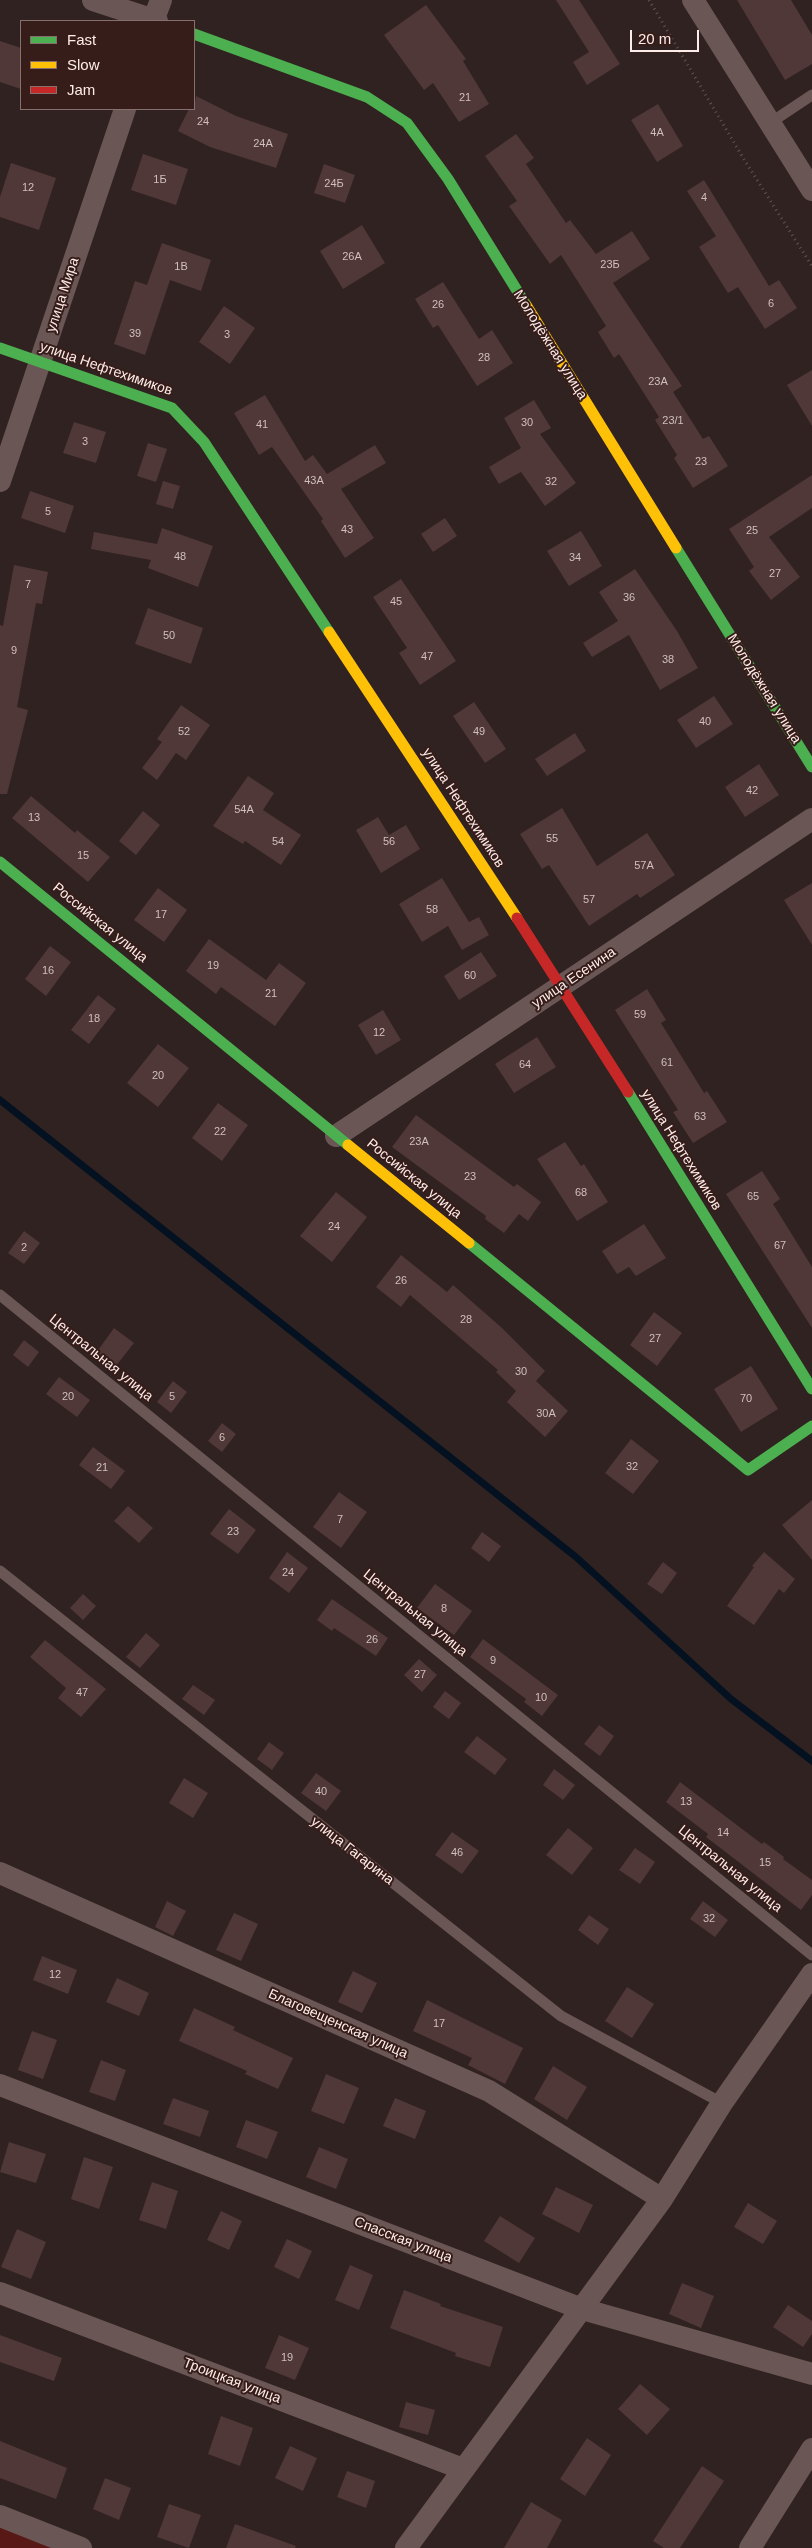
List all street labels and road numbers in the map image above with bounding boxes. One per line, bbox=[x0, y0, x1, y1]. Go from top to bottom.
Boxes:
street label: улица Мира bbox=[43, 256, 83, 334]
street label: Молодёжная улица bbox=[510, 287, 590, 403]
street label: улица Нефтехимиков bbox=[38, 338, 174, 400]
street label: Молодёжная улица bbox=[724, 631, 804, 747]
street label: улица Нефтехимиков bbox=[418, 745, 508, 871]
street label: Российская улица bbox=[49, 880, 151, 966]
street label: улица Есенина bbox=[529, 944, 619, 1012]
street label: улица Нефтехимиков bbox=[637, 1087, 725, 1213]
street label: Российская улица bbox=[363, 1136, 465, 1222]
street label: Центральная улица bbox=[46, 1311, 156, 1405]
street label: Центральная улица bbox=[360, 1566, 470, 1660]
street label: улица Гагарина bbox=[307, 1813, 397, 1889]
street label: Центральная улица bbox=[675, 1822, 785, 1916]
street label: Благовещенская улица bbox=[266, 1986, 410, 2062]
street label: Спасская улица bbox=[352, 2214, 454, 2266]
street label: Троицкая улица bbox=[181, 2355, 283, 2407]

